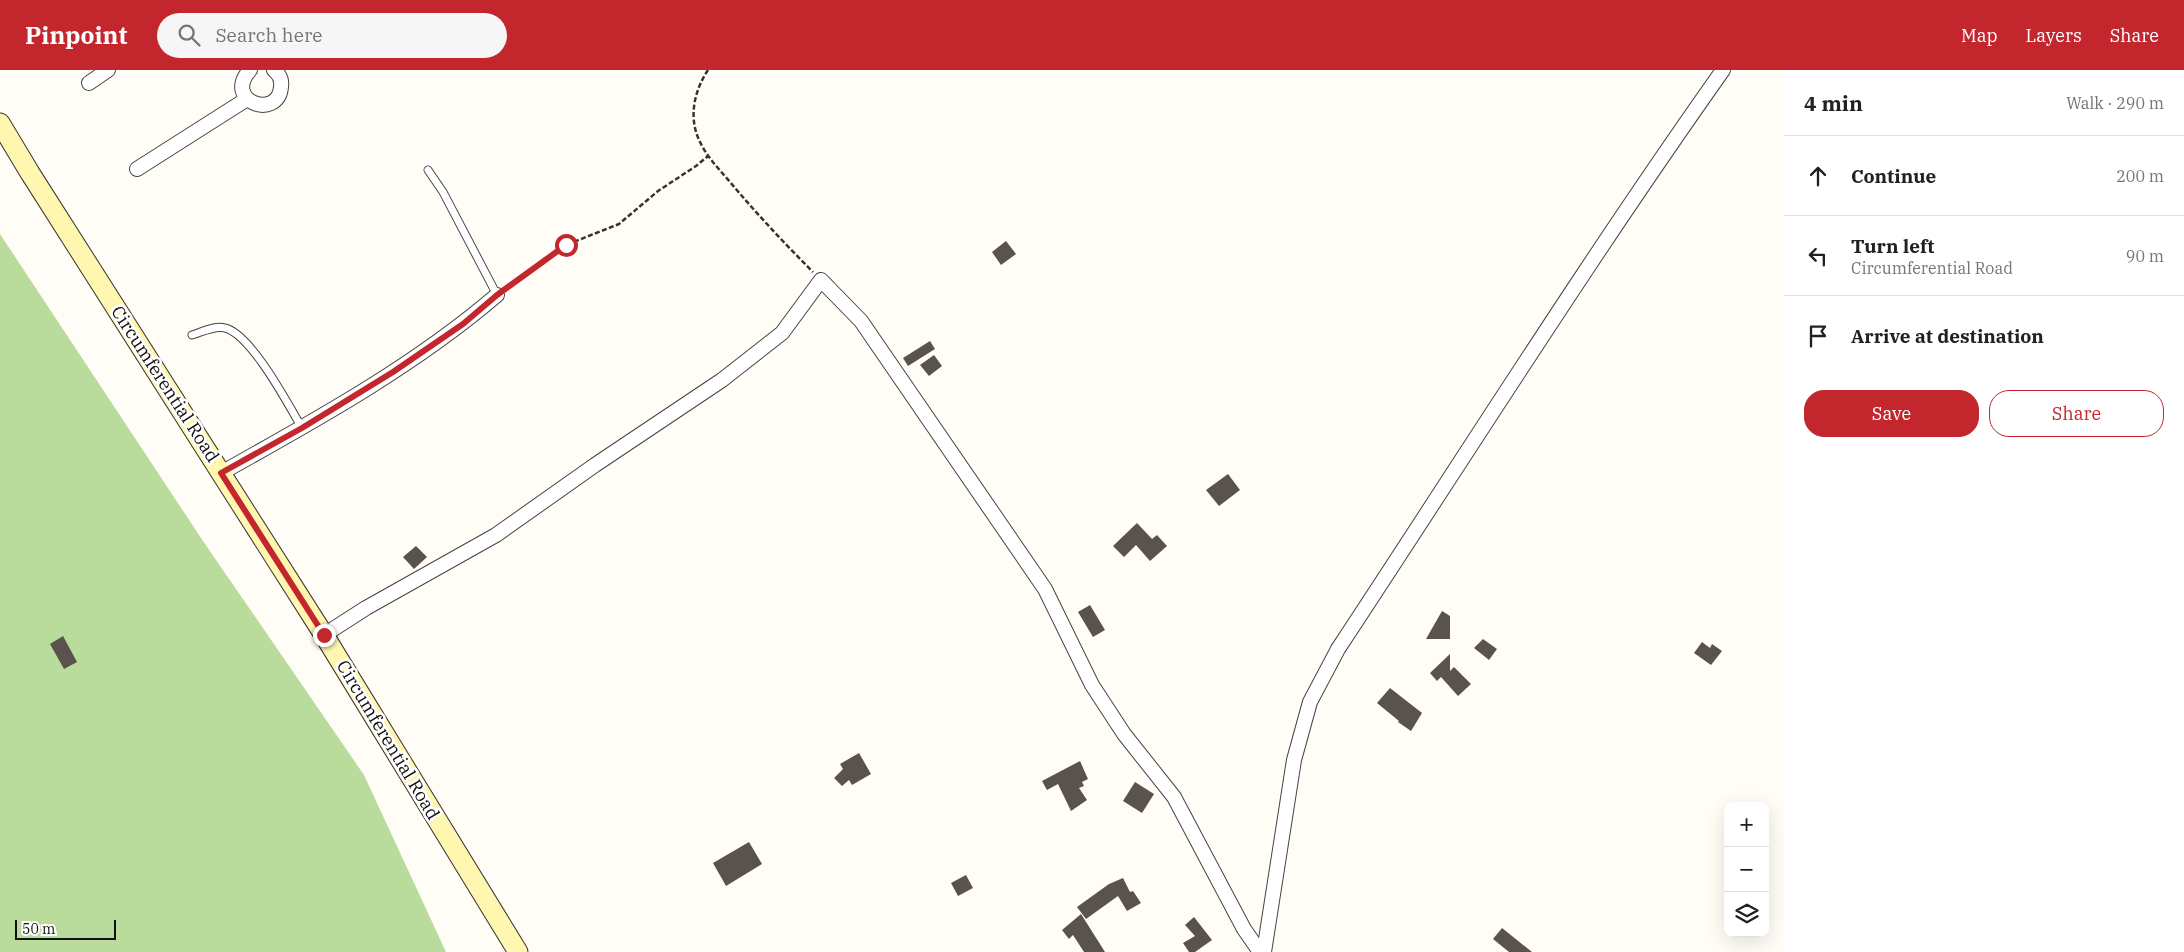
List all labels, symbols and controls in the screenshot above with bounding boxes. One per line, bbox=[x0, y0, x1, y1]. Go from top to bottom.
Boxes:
search box bbox=[157, 13, 507, 58]
text: Pinpoint bbox=[25, 19, 127, 51]
icon: search bbox=[175, 21, 203, 49]
text: Search here bbox=[215, 23, 322, 47]
text: Map bbox=[1961, 24, 1998, 47]
text: Layers bbox=[2026, 24, 2082, 47]
text: Share bbox=[2110, 24, 2159, 47]
text: 4 min bbox=[1804, 89, 1863, 117]
text: Walk · 290 m bbox=[2066, 93, 2164, 113]
icon: ahead bbox=[1804, 162, 1832, 190]
text: Continue bbox=[1851, 164, 1936, 188]
text: 200 m bbox=[2116, 166, 2164, 186]
route start bbox=[555, 234, 578, 257]
text: Turn left bbox=[1851, 234, 1934, 258]
icon: left bbox=[1804, 242, 1832, 270]
text: 90 m bbox=[2126, 246, 2164, 266]
text: Circumferential Road bbox=[1851, 258, 2013, 278]
street label: Circumferential Road bbox=[106, 301, 225, 466]
icon: arrive bbox=[1804, 322, 1832, 350]
text: Arrive at destination bbox=[1851, 324, 2044, 348]
button: Save bbox=[1804, 390, 1979, 437]
button: Share bbox=[1989, 390, 2164, 437]
route end bbox=[313, 624, 336, 647]
street label: Circumferential Road bbox=[332, 656, 445, 824]
map controls bbox=[1724, 802, 1769, 937]
button: + bbox=[1724, 802, 1769, 847]
button: − bbox=[1724, 847, 1769, 892]
button: layers bbox=[1724, 892, 1769, 937]
scale bar bbox=[15, 917, 116, 940]
text: 50 m bbox=[22, 920, 55, 938]

